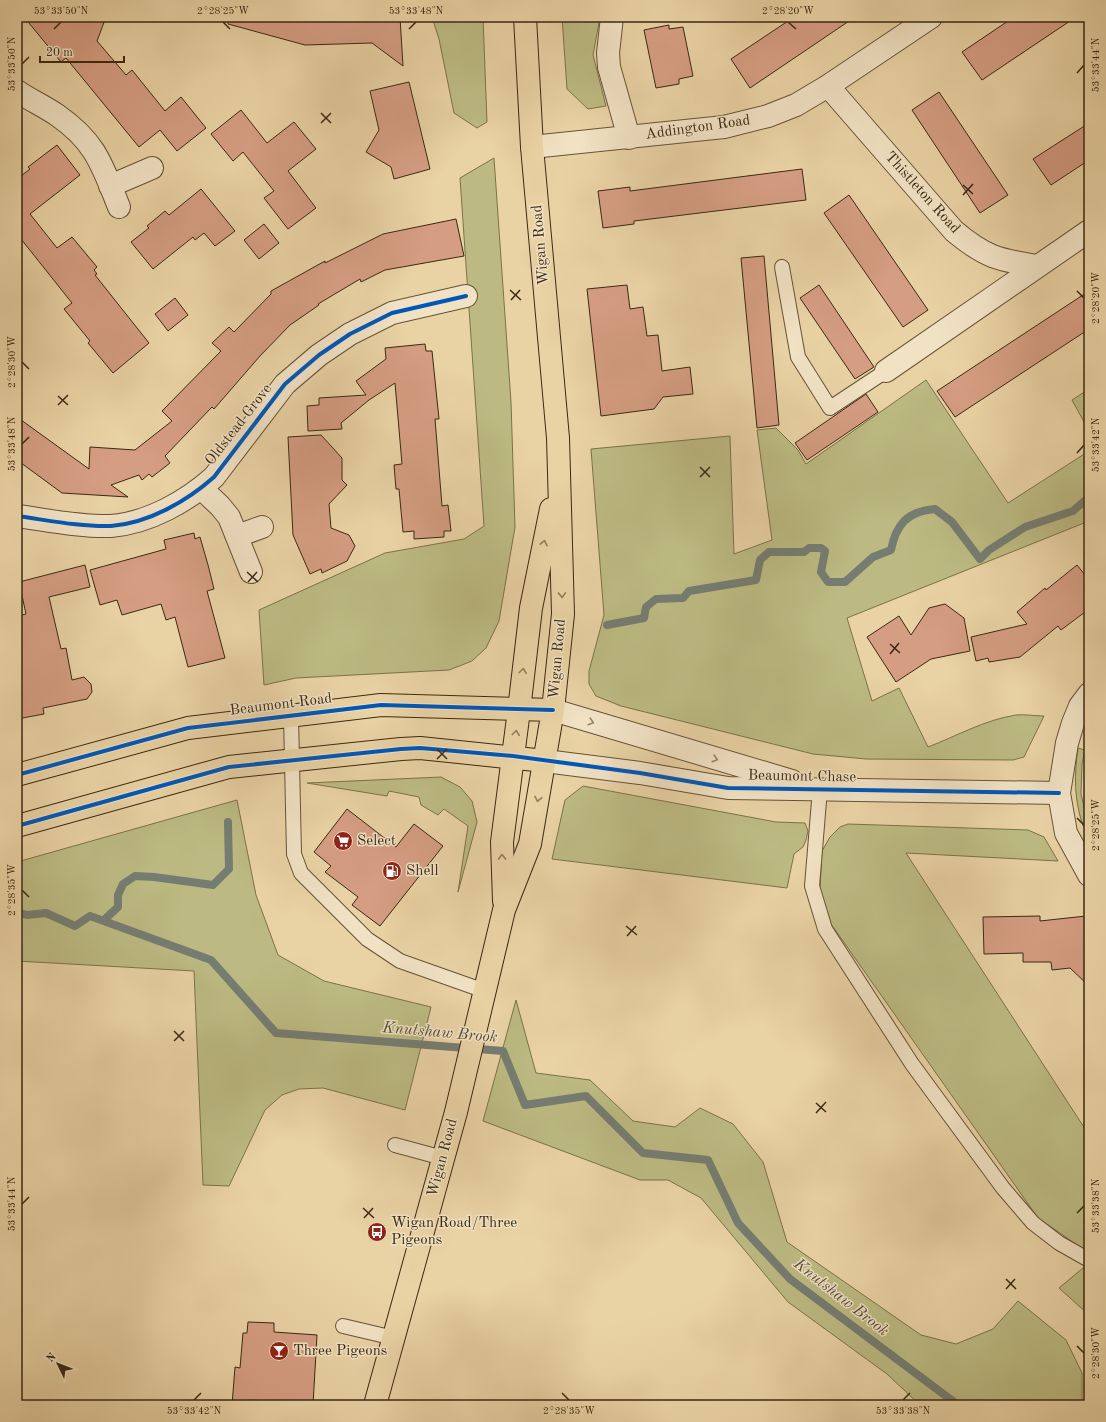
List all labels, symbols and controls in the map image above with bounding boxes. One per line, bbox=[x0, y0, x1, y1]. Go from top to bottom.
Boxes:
text: 53°33'50"N bbox=[34, 6, 89, 16]
text: 2°28'25"W bbox=[197, 6, 249, 16]
text: 53°33'48"N bbox=[389, 6, 444, 16]
text: 2°28'20"W bbox=[762, 6, 814, 16]
text: 53°33'50"N bbox=[7, 36, 17, 91]
text: 53°33'44"N bbox=[1091, 37, 1101, 92]
scale bar bbox=[40, 38, 124, 64]
text: 20 m bbox=[46, 47, 73, 59]
street label: Addington Road bbox=[645, 113, 752, 143]
street label: Thistleton Road bbox=[882, 149, 962, 237]
street label: Wigan Road bbox=[530, 204, 552, 286]
text: 2°28'20"W bbox=[1091, 272, 1101, 324]
text: 2°28'30"W bbox=[7, 336, 17, 388]
street label: Oldstead Grove bbox=[203, 382, 275, 468]
text: 53°33'48"N bbox=[7, 416, 17, 471]
text: 53°33'42"N bbox=[1091, 417, 1101, 472]
one-way arrow bbox=[540, 539, 548, 546]
one-way arrow bbox=[558, 592, 566, 598]
street label: Wigan Road bbox=[547, 618, 569, 700]
one-way arrow bbox=[518, 668, 527, 674]
street label: Beaumont Road bbox=[229, 691, 333, 719]
one-way arrow bbox=[587, 717, 594, 726]
one-way arrow bbox=[511, 730, 520, 736]
one-way arrow bbox=[712, 754, 719, 763]
street label: Beaumont Chase bbox=[748, 769, 857, 785]
one-way arrow bbox=[535, 796, 543, 802]
text: 2°28'25"W bbox=[1091, 799, 1101, 851]
supermarket icon: Select bbox=[332, 830, 354, 852]
place label: Select bbox=[357, 834, 396, 849]
one-way arrow bbox=[498, 854, 507, 860]
fuel station icon: Shell bbox=[381, 860, 403, 882]
text: 2°28'35"W bbox=[7, 864, 17, 916]
place label: Shell bbox=[406, 864, 438, 879]
water label: Knutshaw Brook bbox=[381, 1020, 498, 1046]
street label: Wigan Road bbox=[425, 1117, 461, 1199]
text: 53°33'44"N bbox=[7, 1176, 17, 1231]
text: 53°33'38"N bbox=[1091, 1178, 1101, 1233]
place label: Wigan Road/Three Pigeons bbox=[391, 1216, 517, 1248]
bus stop icon: Wigan Road/Three Pigeons bbox=[366, 1221, 388, 1243]
water label: Knutshaw Brook bbox=[790, 1256, 892, 1340]
text: 2°28'30"W bbox=[1091, 1327, 1101, 1379]
bar icon: Three Pigeons bbox=[268, 1340, 290, 1362]
north arrow bbox=[38, 1344, 78, 1384]
place label: Three Pigeons bbox=[293, 1344, 387, 1359]
text: N bbox=[45, 1351, 59, 1365]
text: 53°33'42"N bbox=[167, 1406, 222, 1416]
text: 2°28'35"W bbox=[543, 1406, 595, 1416]
text: 53°33'38"N bbox=[876, 1406, 931, 1416]

